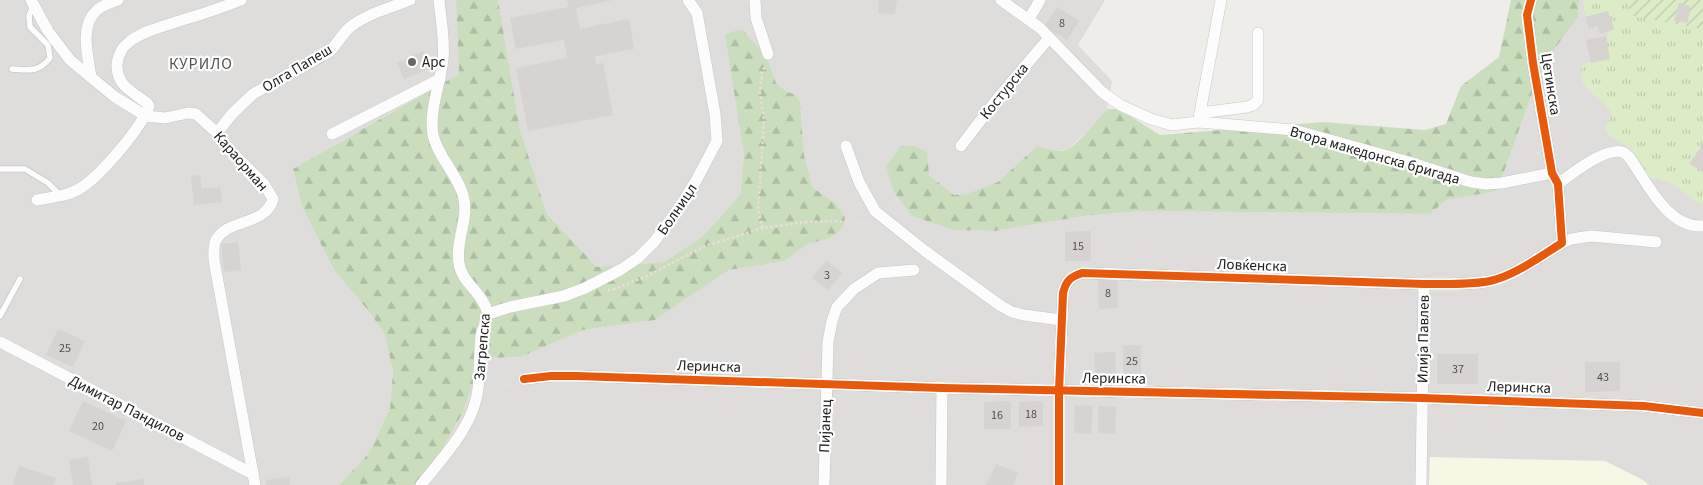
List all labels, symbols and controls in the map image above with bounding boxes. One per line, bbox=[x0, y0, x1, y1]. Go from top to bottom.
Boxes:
house number: 8 bbox=[1059, 15, 1065, 32]
street label: Олга Папеш bbox=[258, 39, 336, 98]
place label: Арс bbox=[422, 52, 445, 73]
street label: Цетинска bbox=[1535, 52, 1566, 117]
district label: КУРИЛО bbox=[169, 53, 233, 75]
marker: Арс bbox=[406, 56, 418, 68]
street label: Костурска bbox=[975, 59, 1034, 124]
street label: Втора македонска бригада bbox=[1287, 121, 1462, 190]
street label: Караорман bbox=[208, 127, 273, 196]
street label: Болницл bbox=[652, 179, 702, 239]
house number: 15 bbox=[1072, 238, 1084, 255]
street label: Ловќенска bbox=[1217, 254, 1287, 277]
house number: 3 bbox=[824, 267, 830, 284]
house number: 8 bbox=[1105, 285, 1111, 302]
street label: Илија Павлев bbox=[1412, 294, 1435, 383]
street label: Загрепска bbox=[469, 312, 496, 382]
house number: 25 bbox=[59, 340, 71, 357]
house number: 25 bbox=[1126, 353, 1138, 370]
street label: Леринска bbox=[677, 355, 741, 378]
house number: 37 bbox=[1452, 361, 1464, 378]
street label: Леринска bbox=[1082, 367, 1146, 390]
house number: 43 bbox=[1597, 369, 1609, 386]
street label: Димитар Пандилов bbox=[65, 370, 189, 447]
street label: Леринска bbox=[1487, 376, 1551, 399]
street label: Пијанец bbox=[814, 398, 837, 453]
house number: 18 bbox=[1025, 406, 1037, 423]
house number: 16 bbox=[991, 407, 1003, 424]
house number: 20 bbox=[92, 418, 104, 435]

